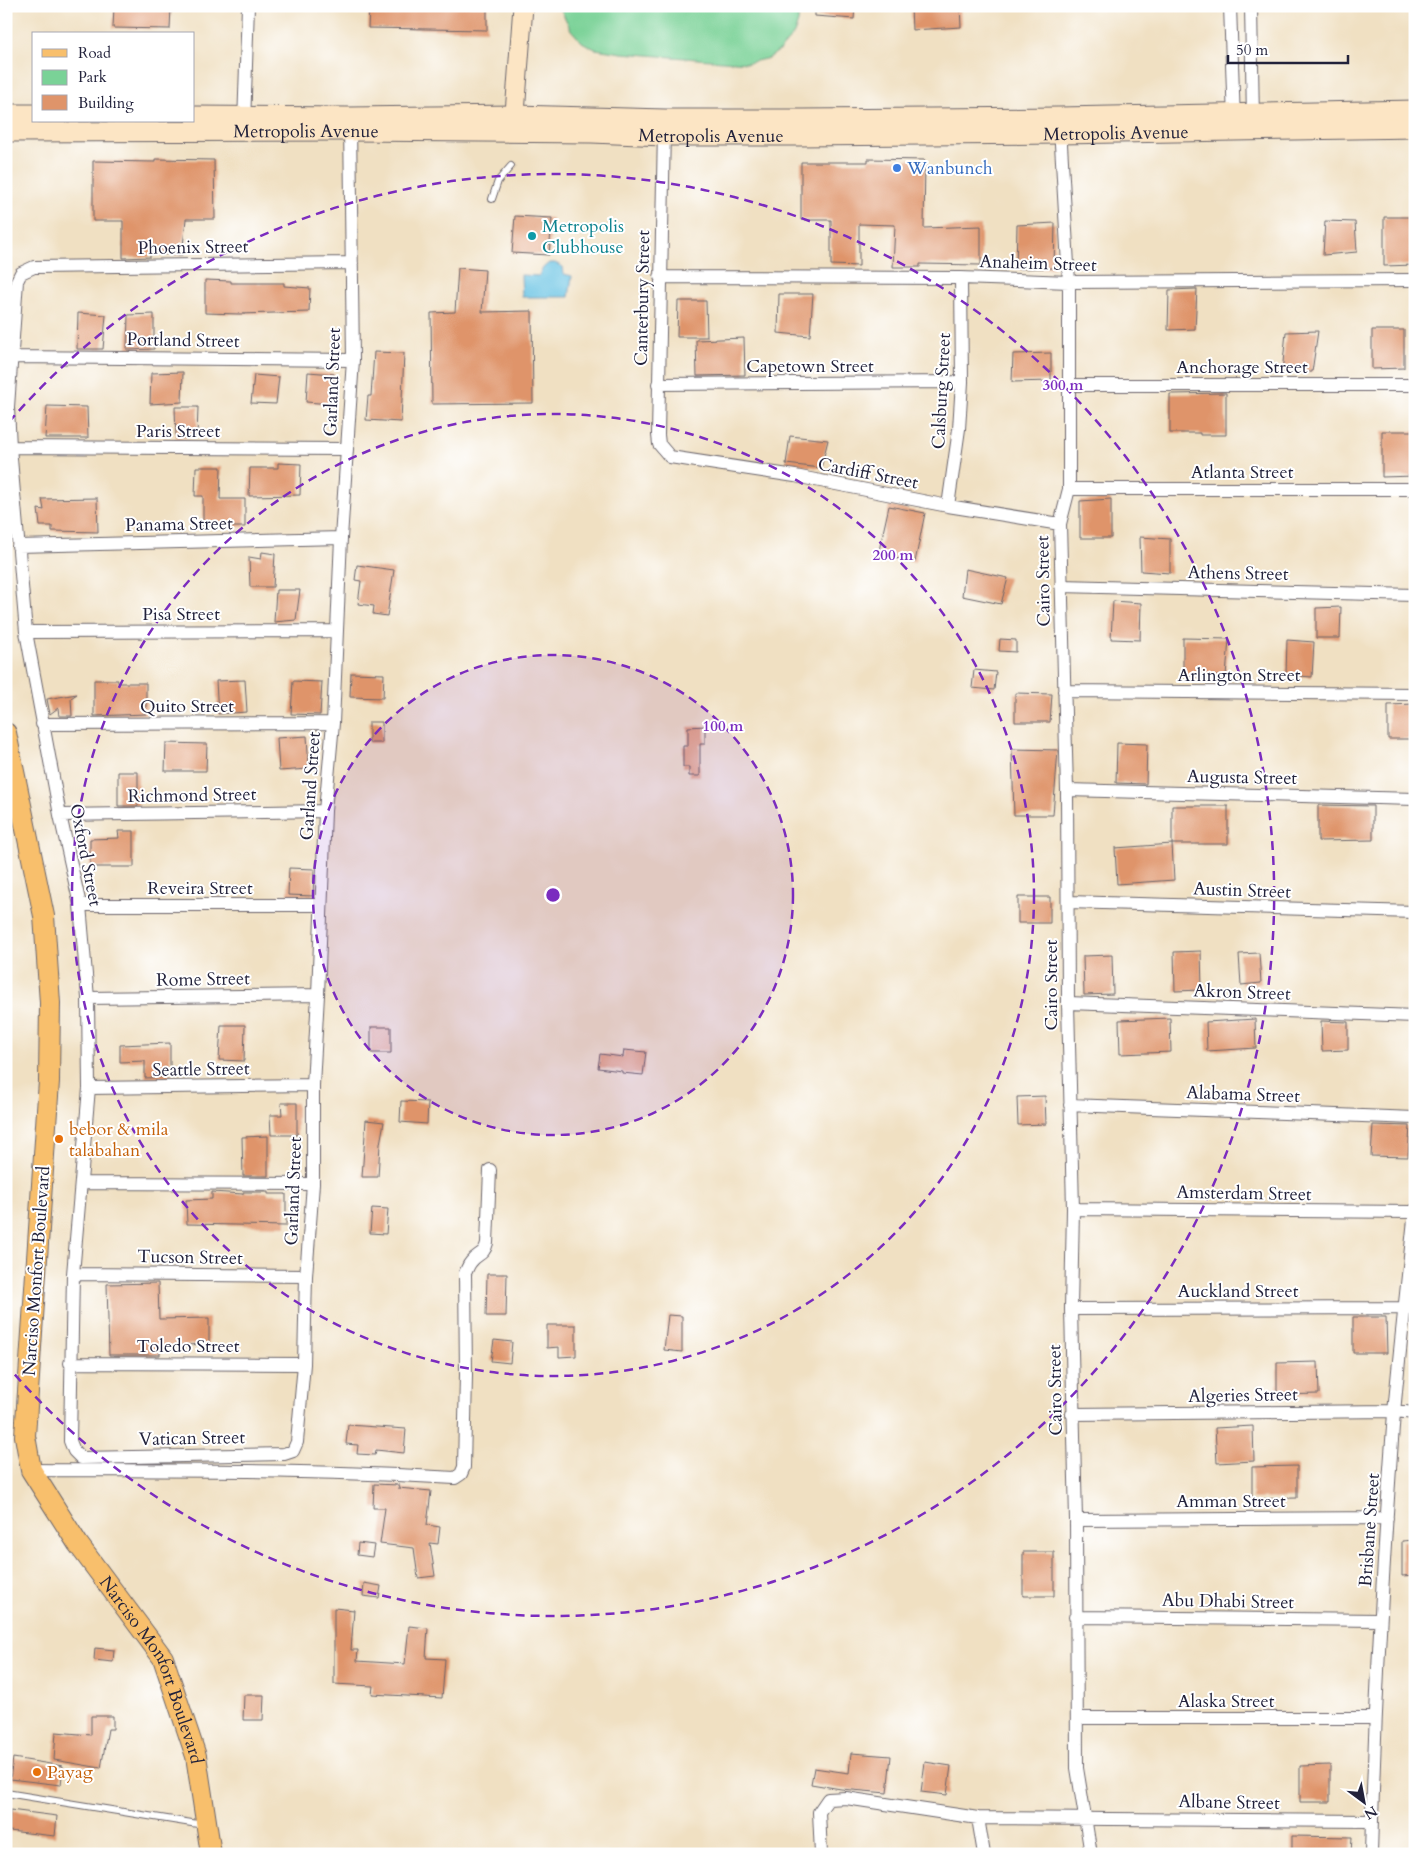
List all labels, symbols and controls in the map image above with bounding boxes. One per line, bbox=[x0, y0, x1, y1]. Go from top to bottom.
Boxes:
legend bbox=[32, 32, 195, 122]
scale bar bbox=[1228, 32, 1348, 64]
text: 50 m bbox=[1236, 40, 1268, 60]
text: Road bbox=[78, 43, 111, 63]
text: Park bbox=[78, 67, 107, 87]
text: Building bbox=[78, 93, 134, 113]
street label: Metropolis Avenue bbox=[233, 119, 379, 144]
street label: Metropolis Avenue bbox=[1043, 120, 1189, 147]
street label: Metropolis Avenue bbox=[638, 123, 784, 149]
place label: Wanbunch bbox=[906, 156, 993, 181]
marker: Wanbunch bbox=[891, 162, 903, 174]
place label: Metropolis Clubhouse bbox=[542, 214, 624, 260]
marker: Metropolis Clubhouse bbox=[526, 230, 538, 242]
street label: Canterbury Street bbox=[629, 230, 656, 366]
street label: Phoenix Street bbox=[137, 234, 249, 261]
street label: Anaheim Street bbox=[979, 249, 1097, 278]
street label: Portland Street bbox=[126, 327, 240, 354]
street label: Garland Street bbox=[318, 327, 347, 437]
street label: Calsburg Street bbox=[926, 332, 957, 450]
street label: Capetown Street bbox=[746, 354, 874, 379]
street label: Anchorage Street bbox=[1176, 355, 1308, 380]
text: 300 m bbox=[1043, 375, 1084, 395]
street label: Paris Street bbox=[136, 419, 220, 444]
street label: Cardiff Street bbox=[816, 452, 921, 496]
street label: Atlanta Street bbox=[1191, 460, 1294, 485]
street label: Panama Street bbox=[125, 511, 233, 538]
street label: Cairo Street bbox=[1030, 535, 1057, 627]
text: 200 m bbox=[873, 545, 914, 565]
street label: Athens Street bbox=[1187, 560, 1289, 587]
street label: Pisa Street bbox=[142, 602, 220, 627]
street label: Arlington Street bbox=[1177, 663, 1301, 688]
street label: Quito Street bbox=[140, 694, 234, 719]
text: 100 m bbox=[703, 716, 744, 736]
street label: Garland Street bbox=[294, 731, 327, 841]
street label: Augusta Street bbox=[1187, 764, 1298, 791]
street label: Richmond Street bbox=[128, 782, 257, 809]
street label: Oxford Street bbox=[63, 802, 108, 909]
street label: Reveira Street bbox=[147, 876, 253, 901]
street label: Austin Street bbox=[1193, 876, 1292, 905]
centre of rings bbox=[544, 886, 562, 904]
street label: Cairo Street bbox=[1039, 939, 1064, 1031]
street label: Rome Street bbox=[156, 966, 250, 993]
street label: Akron Street bbox=[1193, 978, 1291, 1007]
street label: Seattle Street bbox=[152, 1056, 250, 1083]
street label: Alabama Street bbox=[1186, 1080, 1301, 1109]
place label: bebor & mila talabahan bbox=[69, 1117, 169, 1163]
marker: bebor & mila talabahan bbox=[53, 1133, 65, 1145]
street label: Garland Street bbox=[279, 1136, 308, 1246]
street label: Narciso Monfort Boulevard bbox=[17, 1165, 56, 1377]
street label: Amsterdam Street bbox=[1176, 1180, 1312, 1207]
street label: Tucson Street bbox=[137, 1244, 243, 1271]
street label: Auckland Street bbox=[1178, 1279, 1299, 1304]
street label: Toledo Street bbox=[136, 1334, 240, 1359]
street label: Cairo Street bbox=[1042, 1344, 1069, 1436]
street label: Algeries Street bbox=[1188, 1382, 1298, 1409]
street label: Vatican Street bbox=[139, 1425, 246, 1452]
street label: Brisbane Street bbox=[1353, 1472, 1386, 1588]
street label: Amman Street bbox=[1176, 1489, 1286, 1514]
street label: Narciso Monfort Boulevard bbox=[93, 1571, 209, 1766]
street label: Abu Dhabi Street bbox=[1162, 1588, 1295, 1615]
street label: Alaska Street bbox=[1178, 1689, 1275, 1714]
place label: Payag bbox=[47, 1760, 94, 1785]
marker: Payag bbox=[31, 1766, 43, 1778]
north arrow bbox=[1338, 1778, 1388, 1828]
street label: Albane Street bbox=[1178, 1789, 1280, 1816]
text: N bbox=[1360, 1801, 1381, 1824]

